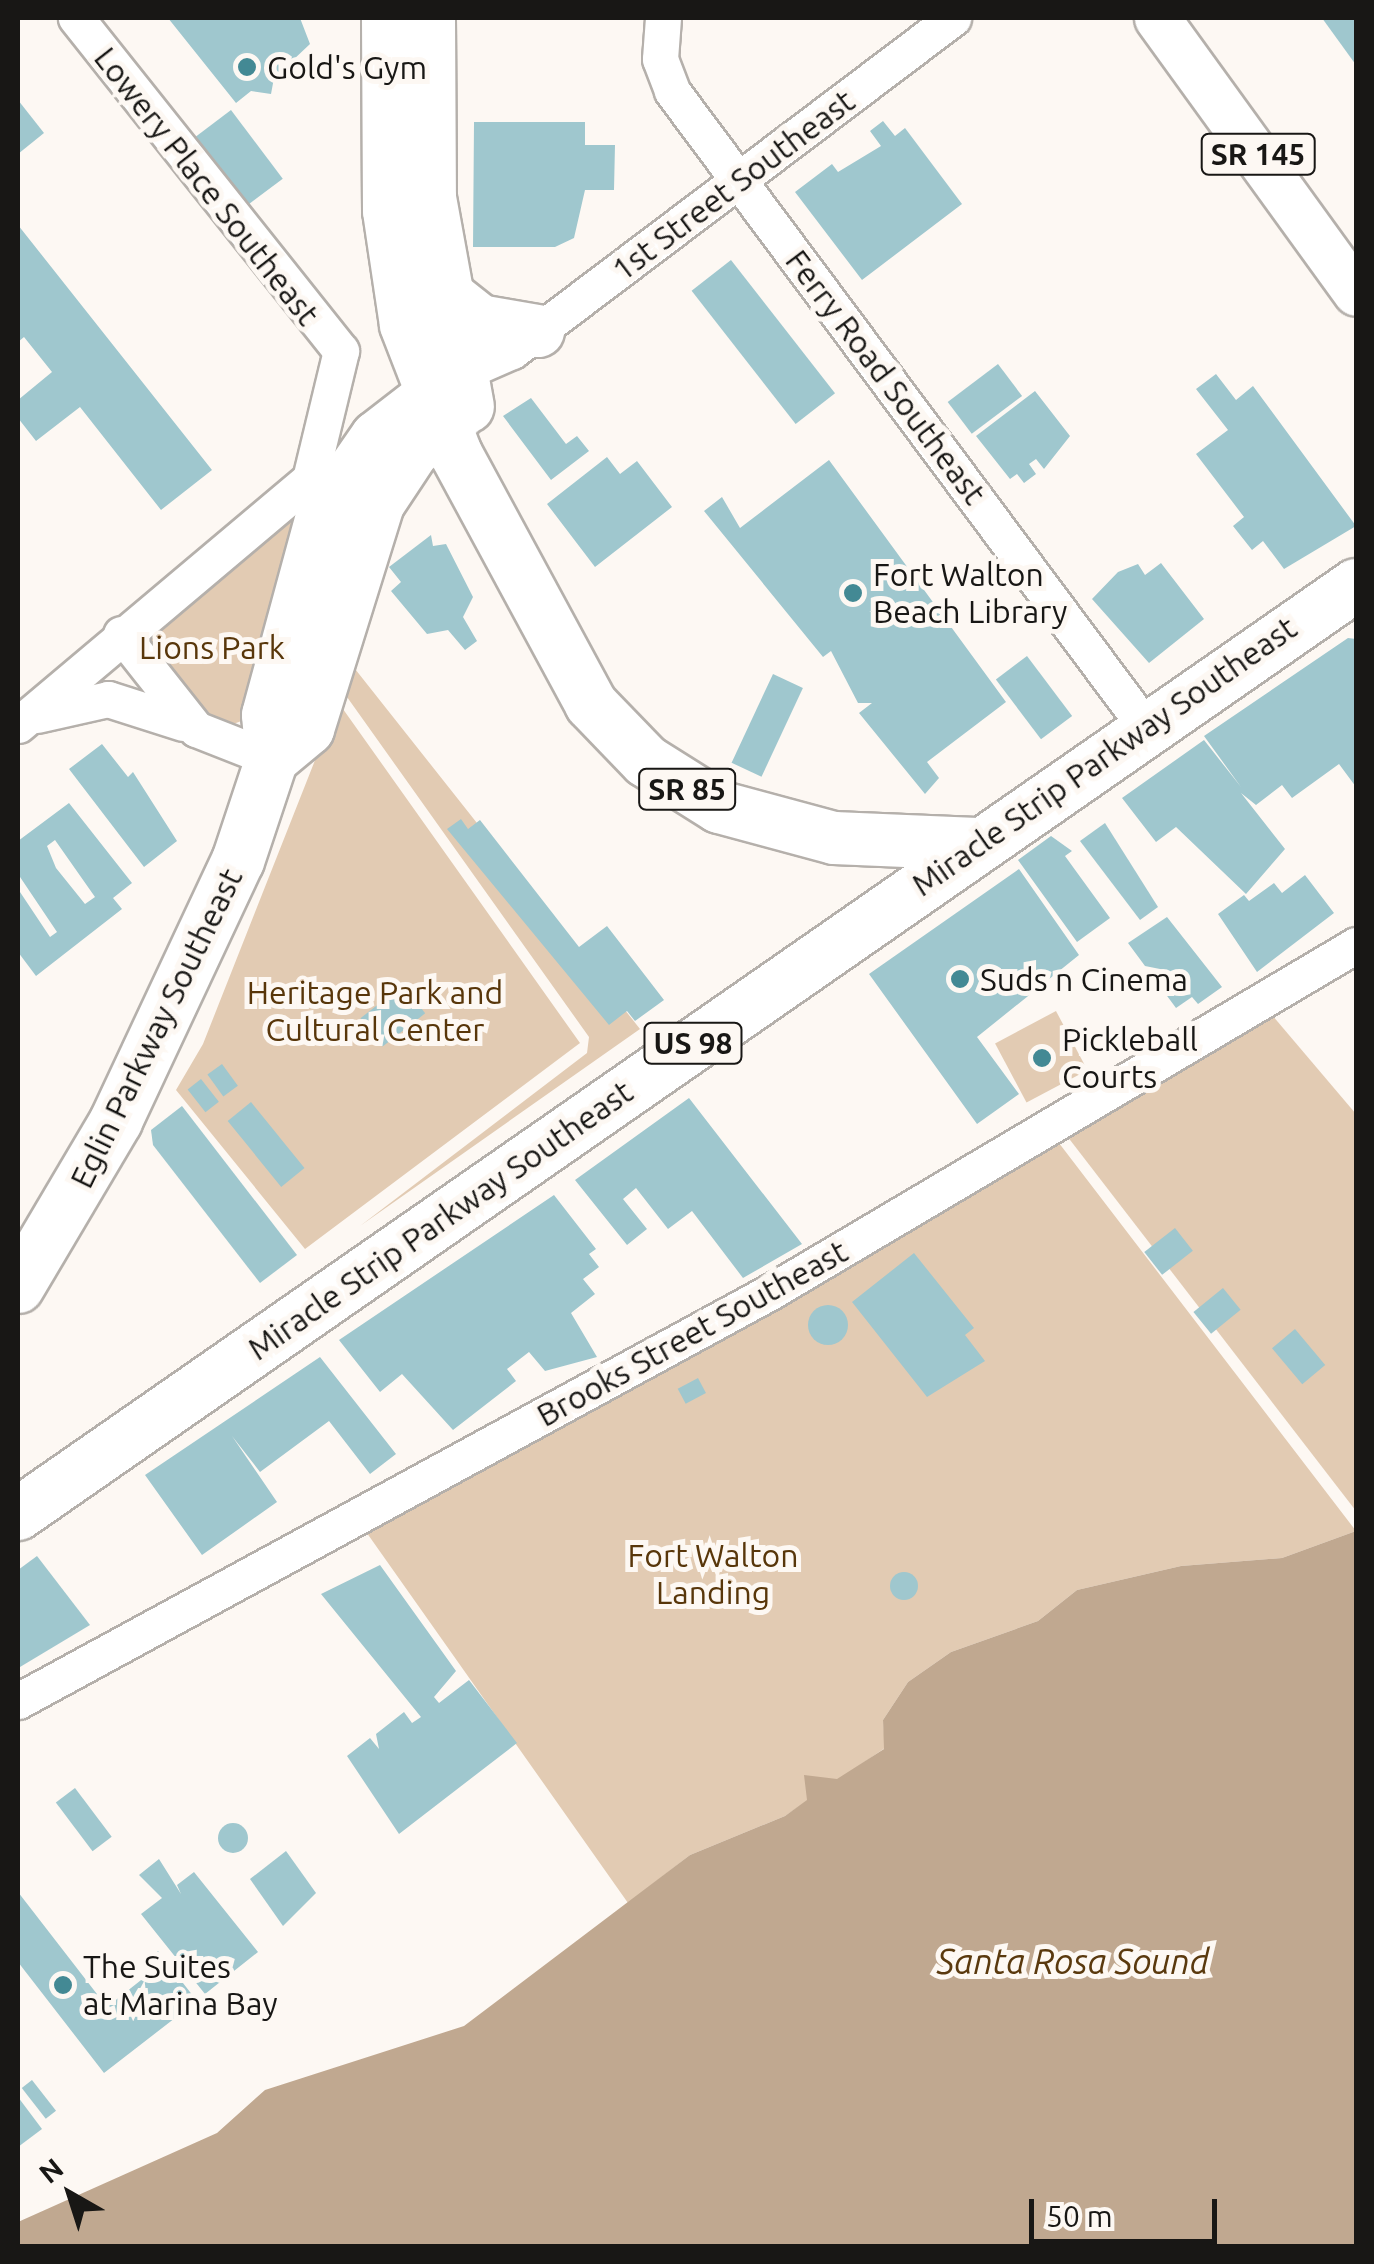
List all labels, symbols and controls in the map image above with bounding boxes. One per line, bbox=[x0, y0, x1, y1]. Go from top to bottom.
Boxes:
street label: Lowery Place Southeast bbox=[87, 39, 327, 333]
place label: Gold's Gym bbox=[267, 48, 427, 86]
marker: Gold's Gym bbox=[236, 56, 258, 78]
street label: 1st Street Southeast bbox=[604, 81, 862, 289]
road number: SR 145 bbox=[1200, 129, 1316, 179]
street label: Ferry Road Southeast bbox=[778, 242, 994, 512]
place label: Fort Walton Beach Library bbox=[873, 556, 1067, 631]
marker: Fort Walton Beach Library bbox=[842, 582, 864, 604]
street label: Miracle Strip Parkway Southeast bbox=[904, 608, 1304, 904]
park label: Lions Park bbox=[139, 628, 285, 666]
road number: SR 85 bbox=[637, 764, 737, 814]
street label: Eglin Parkway Southeast bbox=[62, 862, 250, 1194]
place label: Suds n Cinema bbox=[980, 960, 1188, 998]
marker: Suds n Cinema bbox=[949, 968, 971, 990]
park label: Heritage Park and Cultural Center bbox=[247, 974, 503, 1049]
road number: US 98 bbox=[643, 1018, 743, 1068]
place label: Pickleball Courts bbox=[1062, 1021, 1198, 1096]
marker: Pickleball Courts bbox=[1031, 1047, 1053, 1069]
street label: Miracle Strip Parkway Southeast bbox=[240, 1072, 640, 1368]
street label: Brooks Street Southeast bbox=[530, 1232, 854, 1434]
park label: Fort Walton Landing bbox=[628, 1537, 798, 1612]
water label: Santa Rosa Sound bbox=[937, 1940, 1209, 1982]
place label: The Suites at Marina Bay bbox=[83, 1948, 278, 2023]
marker: The Suites at Marina Bay bbox=[52, 1974, 74, 1996]
north arrow bbox=[20, 2144, 120, 2244]
text: N bbox=[33, 2152, 69, 2189]
scale bar bbox=[1034, 2179, 1222, 2241]
text: 50 m bbox=[1046, 2199, 1113, 2233]

